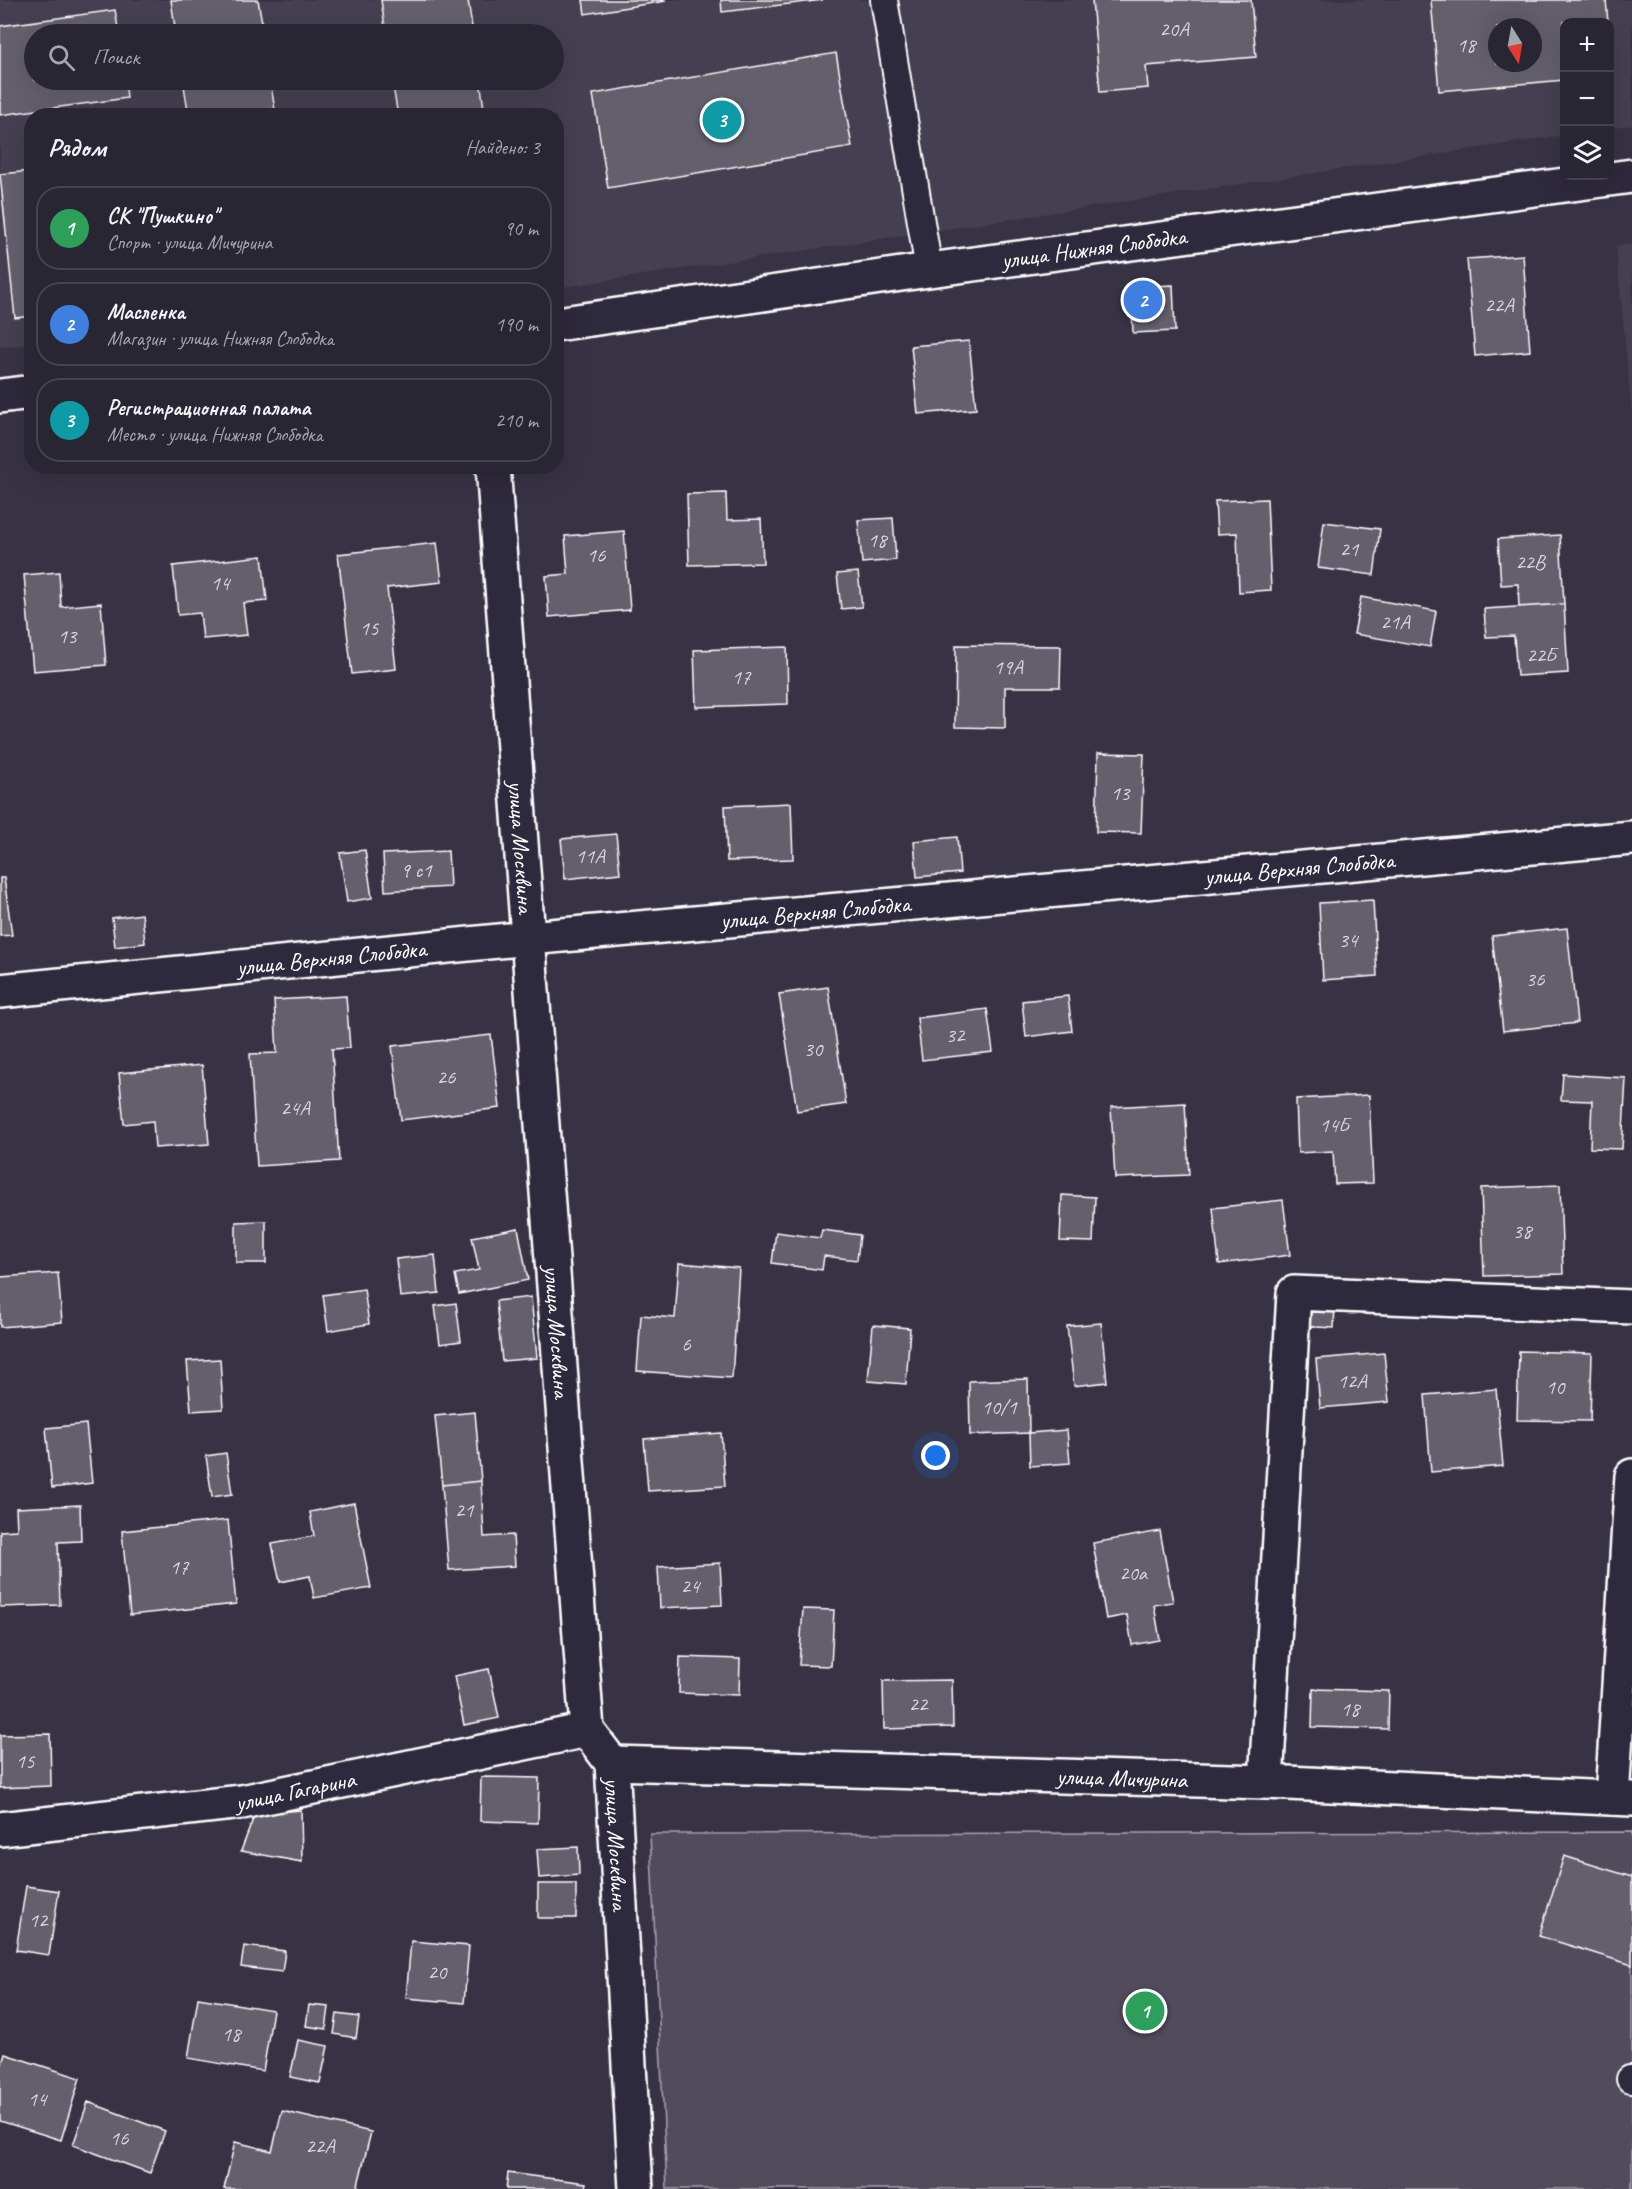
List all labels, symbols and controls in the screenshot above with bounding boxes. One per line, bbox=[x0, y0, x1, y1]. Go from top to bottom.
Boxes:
house number: 20А bbox=[1159, 16, 1190, 42]
north arrow bbox=[1488, 18, 1542, 72]
map controls bbox=[1560, 18, 1614, 180]
button: + bbox=[1560, 18, 1614, 72]
search box bbox=[24, 24, 564, 90]
house number: 18 bbox=[1457, 32, 1478, 58]
icon: search bbox=[45, 41, 78, 74]
text: Поиск bbox=[93, 43, 139, 71]
button: − bbox=[1560, 72, 1614, 126]
pin: 3 bbox=[702, 98, 742, 142]
button: layers bbox=[1560, 126, 1614, 180]
text: Рядом bbox=[48, 131, 106, 164]
text: Найдено: 3 bbox=[465, 135, 540, 160]
text: СК "Пушкино" bbox=[107, 202, 218, 230]
text: 1 bbox=[65, 216, 74, 241]
text: 90 m bbox=[504, 216, 538, 241]
street label: улица Нижняя Слободка bbox=[997, 220, 1190, 275]
text: Спорт · улица Мичурина bbox=[107, 230, 272, 255]
pin: 2 bbox=[1124, 278, 1162, 322]
house number: 22А bbox=[1484, 292, 1515, 318]
text: Масленка bbox=[107, 298, 185, 326]
text: 2 bbox=[65, 312, 74, 337]
text: 190 m bbox=[495, 312, 538, 337]
text: Магазин · улица Нижняя Слободка bbox=[107, 326, 334, 351]
text: Регистрационная палата bbox=[107, 394, 310, 422]
text: 3 bbox=[65, 408, 74, 433]
text: 210 m bbox=[495, 408, 538, 433]
text: Место · улица Нижняя Слободка bbox=[107, 422, 323, 447]
house number: 18 bbox=[868, 527, 889, 553]
house number: 21 bbox=[1340, 536, 1360, 562]
house number: 16 bbox=[587, 542, 606, 568]
house number: 22В bbox=[1515, 549, 1547, 575]
house number: 14 bbox=[211, 570, 232, 596]
house number: 21А bbox=[1380, 609, 1411, 635]
house number: 15 bbox=[360, 615, 380, 641]
house number: 13 bbox=[58, 623, 78, 649]
house number: 22Б bbox=[1526, 642, 1559, 668]
house number: 19А bbox=[993, 654, 1024, 680]
house number: 17 bbox=[732, 664, 752, 690]
street label: улица Москвина bbox=[501, 778, 541, 916]
house number: 13 bbox=[1111, 780, 1131, 806]
house number: 11А bbox=[575, 843, 606, 869]
street label: улица Верхняя Слободка bbox=[1201, 844, 1398, 892]
house number: 9 с1 bbox=[400, 857, 433, 883]
street label: улица Верхняя Слободка bbox=[717, 888, 914, 936]
house number: 34 bbox=[1339, 927, 1360, 953]
street label: улица Верхняя Слободка bbox=[233, 933, 430, 982]
house number: 36 bbox=[1526, 966, 1545, 992]
house number: 32 bbox=[946, 1022, 966, 1048]
house number: 30 bbox=[804, 1036, 824, 1062]
house number: 26 bbox=[437, 1064, 456, 1090]
house number: 24А bbox=[280, 1095, 311, 1121]
house number: 14Б bbox=[1319, 1112, 1352, 1138]
house number: 38 bbox=[1513, 1218, 1534, 1244]
street label: улица Москвина bbox=[537, 1262, 577, 1401]
house number: 6 bbox=[681, 1331, 691, 1357]
house number: 12А bbox=[1337, 1368, 1368, 1394]
house number: 10 bbox=[1546, 1374, 1566, 1400]
house number: 10/1 bbox=[981, 1394, 1018, 1420]
your location bbox=[921, 1441, 950, 1470]
house number: 21 bbox=[455, 1497, 475, 1523]
house number: 17 bbox=[170, 1554, 190, 1580]
house number: 20а bbox=[1119, 1560, 1149, 1586]
house number: 24 bbox=[681, 1573, 702, 1599]
house number: 22 bbox=[909, 1691, 929, 1717]
house number: 18 bbox=[1341, 1696, 1362, 1722]
house number: 15 bbox=[16, 1748, 36, 1774]
street label: улица Мичурина bbox=[1054, 1761, 1189, 1795]
street label: улица Гагарина bbox=[232, 1763, 359, 1818]
street label: улица Москвина bbox=[598, 1775, 635, 1913]
house number: 12 bbox=[29, 1907, 49, 1933]
house number: 20 bbox=[428, 1959, 448, 1985]
pin: 1 bbox=[1126, 1988, 1164, 2034]
house number: 18 bbox=[222, 2021, 243, 2047]
house number: 14 bbox=[28, 2086, 49, 2112]
house number: 16 bbox=[110, 2125, 129, 2151]
house number: 22А bbox=[305, 2133, 336, 2159]

